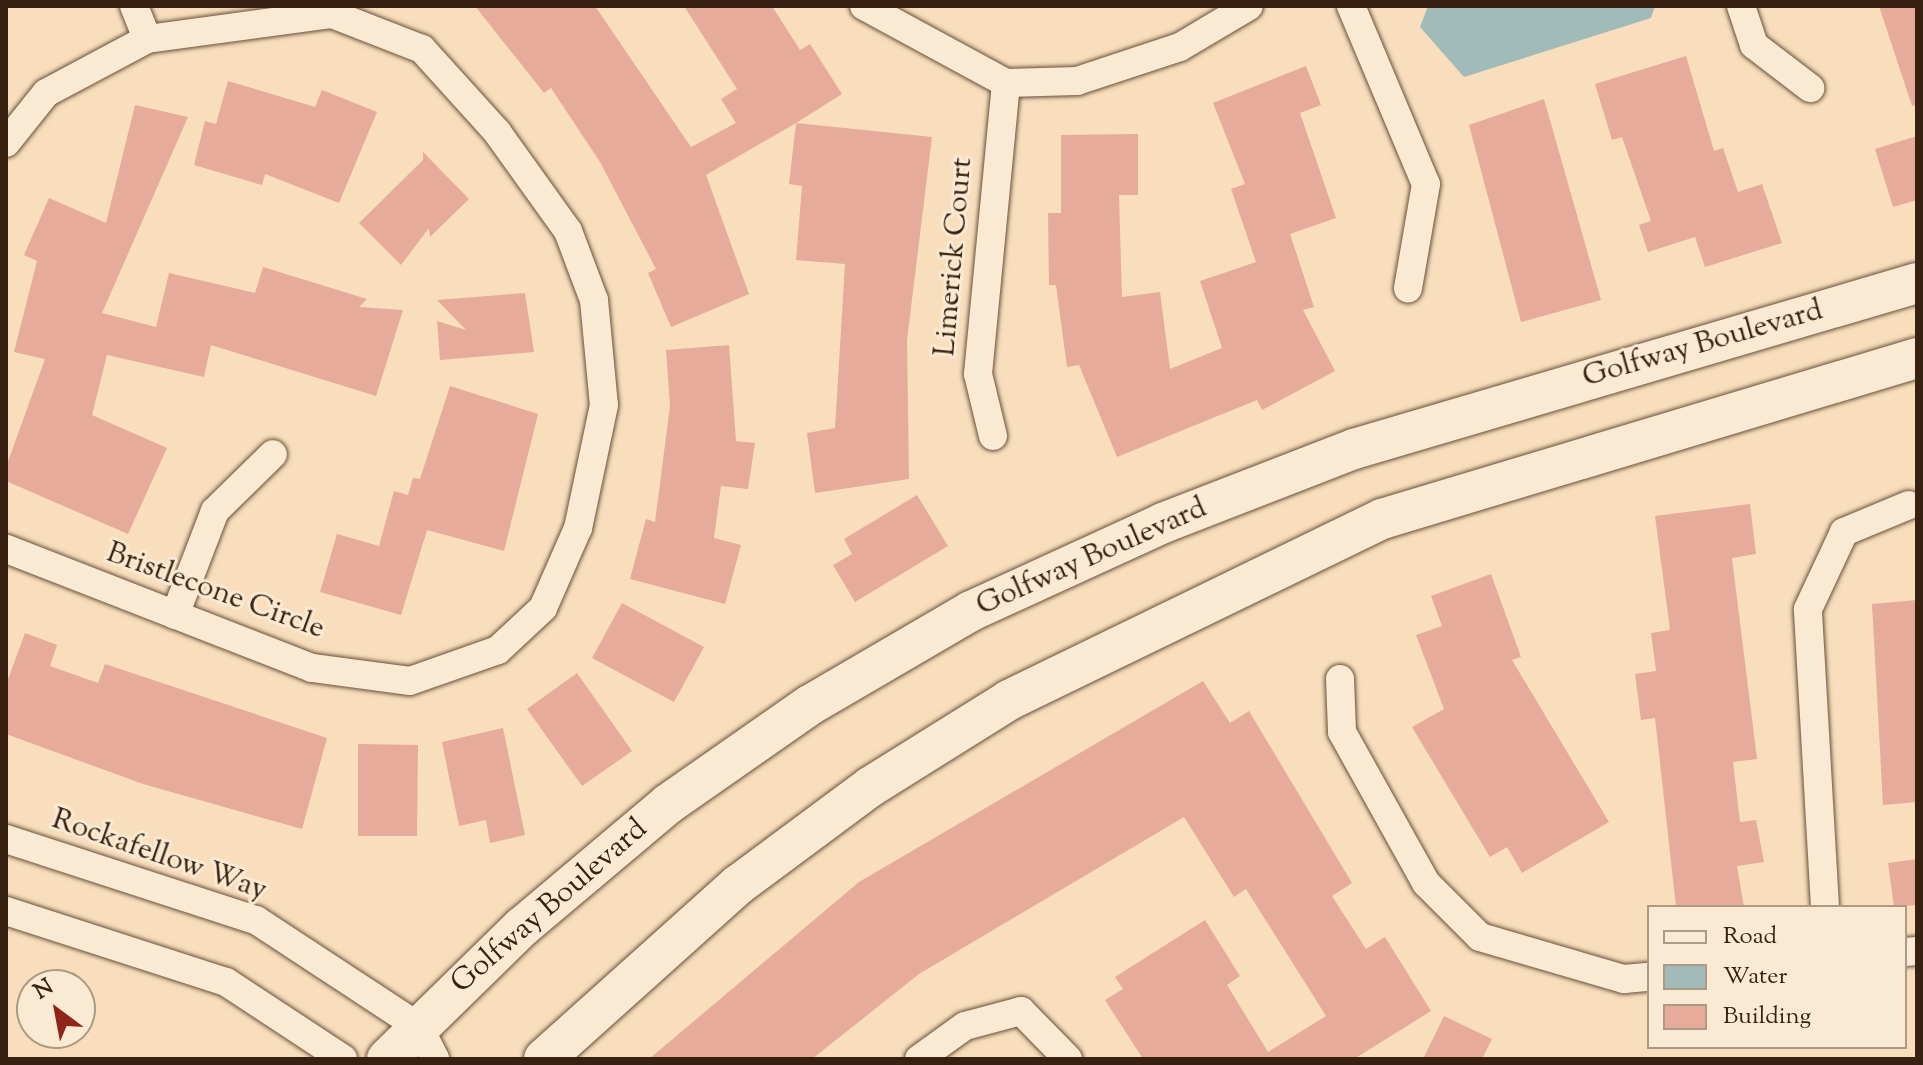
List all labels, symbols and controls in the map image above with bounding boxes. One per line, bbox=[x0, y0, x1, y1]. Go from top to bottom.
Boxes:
street label: Limerick Court bbox=[928, 156, 982, 358]
street label: Golfway Boulevard bbox=[1579, 293, 1827, 397]
street label: Golfway Boulevard bbox=[971, 491, 1213, 625]
street label: Bristlecone Circle bbox=[101, 536, 329, 648]
street label: Rockafellow Way bbox=[47, 802, 271, 910]
street label: Golfway Boulevard bbox=[445, 812, 655, 1002]
legend bbox=[1647, 905, 1907, 1049]
text: Road bbox=[1723, 920, 1777, 954]
text: Water bbox=[1723, 960, 1787, 994]
north arrow bbox=[16, 969, 96, 1049]
text: N bbox=[28, 972, 60, 1009]
text: Building bbox=[1723, 1000, 1811, 1034]

